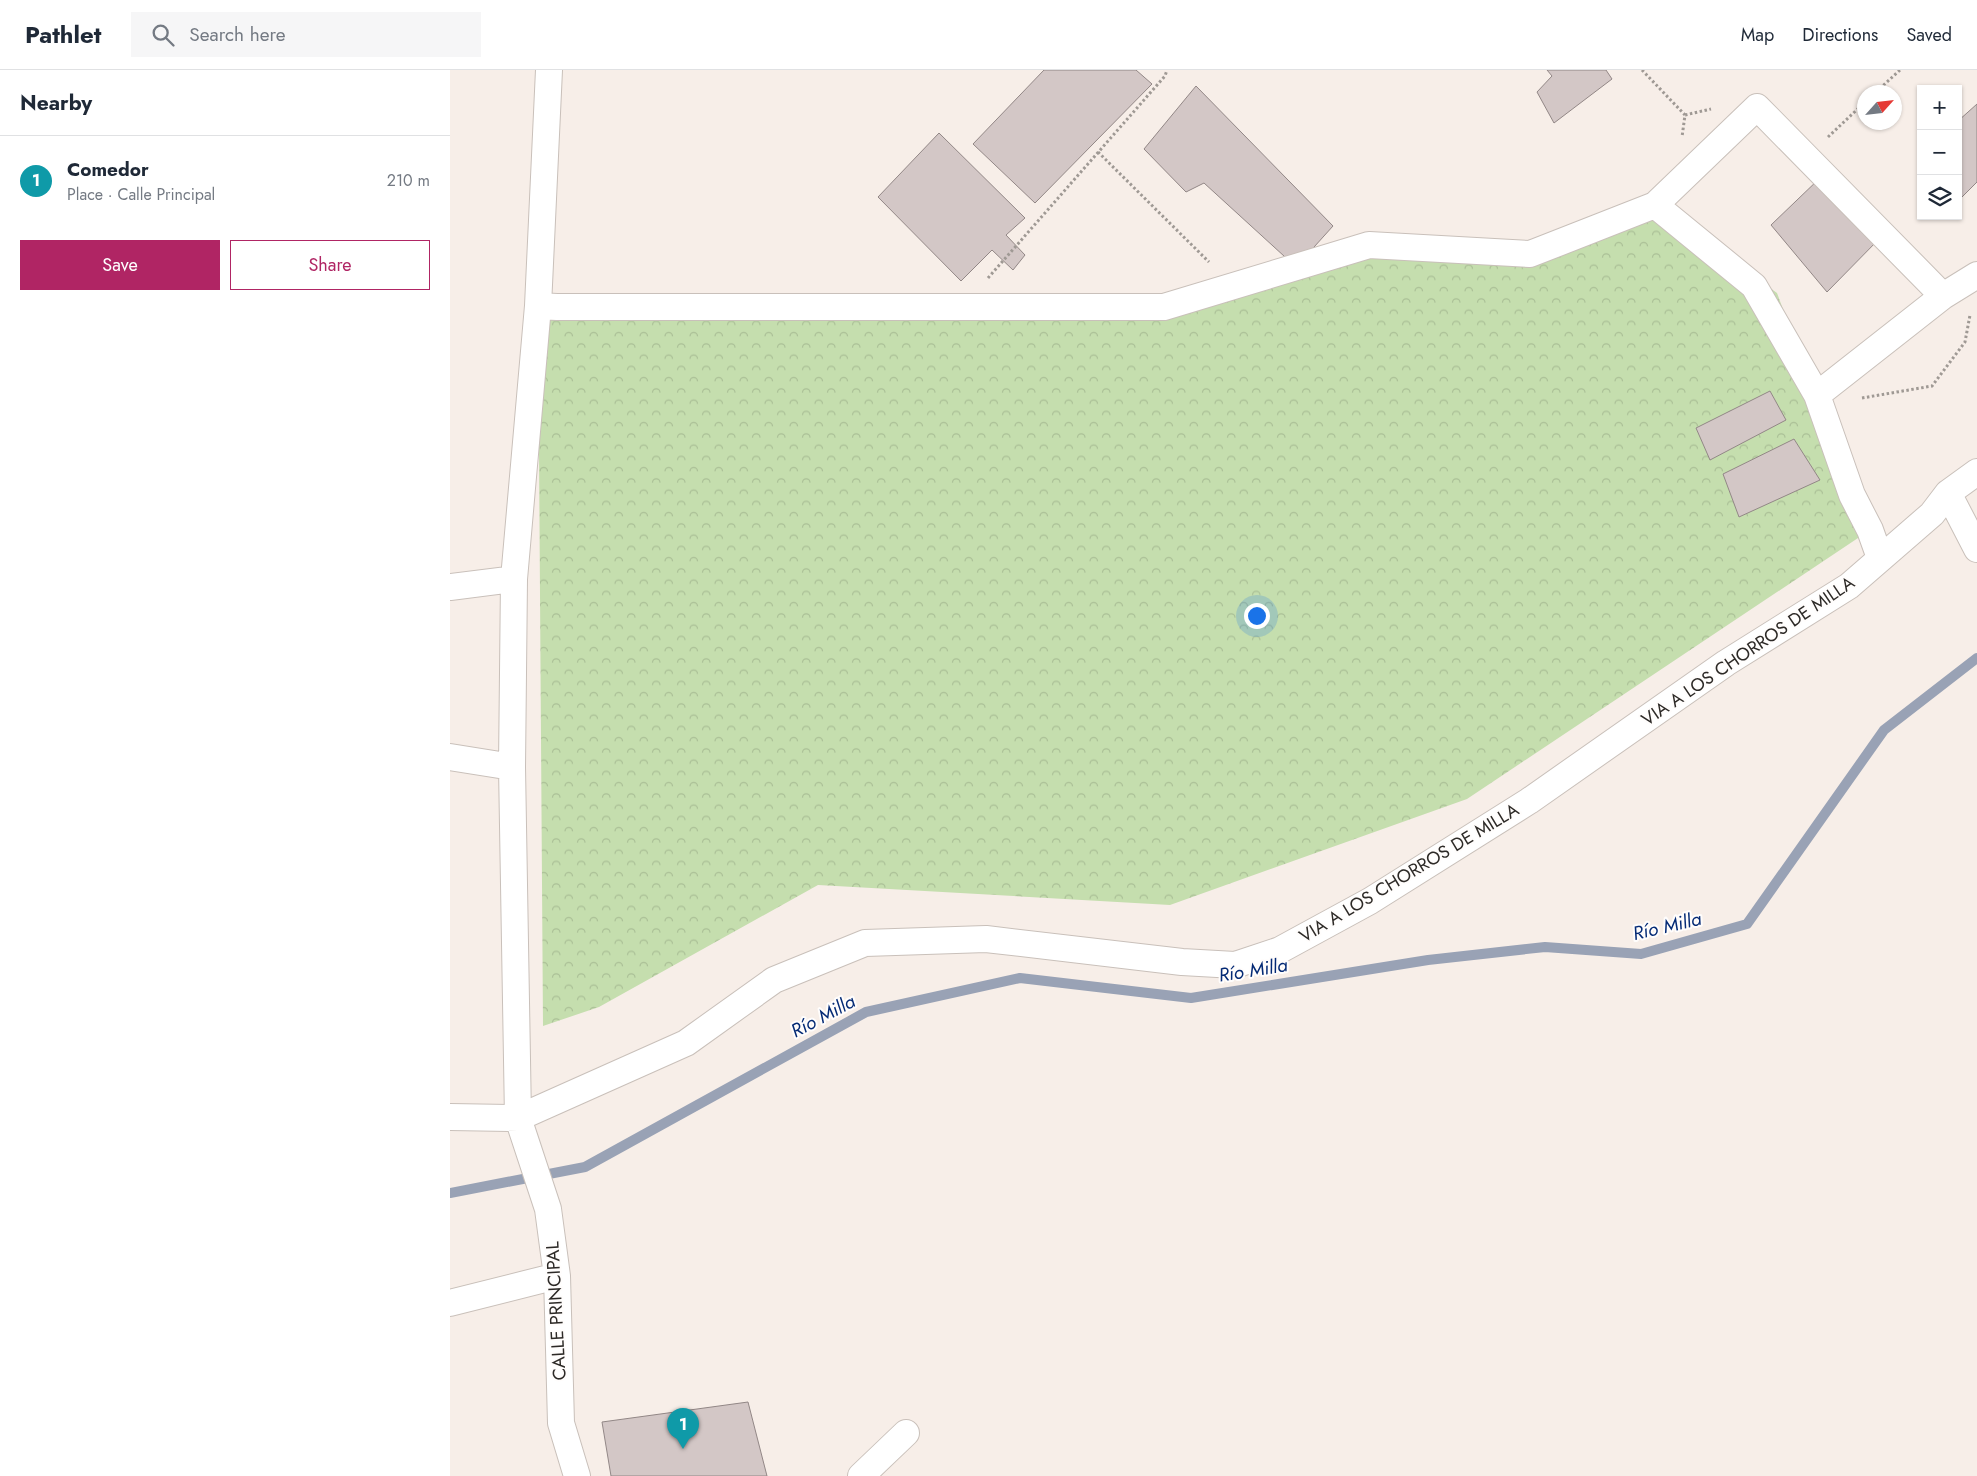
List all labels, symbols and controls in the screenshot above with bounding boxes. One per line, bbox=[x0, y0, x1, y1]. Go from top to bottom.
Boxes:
search box bbox=[131, 12, 481, 57]
text: Pathlet bbox=[25, 17, 101, 52]
icon: search bbox=[149, 21, 177, 49]
text: Search here bbox=[189, 21, 285, 48]
text: Map bbox=[1741, 22, 1774, 48]
text: Directions bbox=[1802, 22, 1878, 48]
text: Saved bbox=[1906, 22, 1952, 48]
north arrow bbox=[1857, 85, 1902, 130]
map controls bbox=[1917, 85, 1962, 220]
button: + bbox=[1917, 85, 1962, 130]
text: Nearby bbox=[20, 88, 92, 118]
button: − bbox=[1917, 130, 1962, 175]
text: Comedor bbox=[67, 156, 149, 183]
text: 1 bbox=[32, 169, 40, 192]
text: 210 m bbox=[387, 169, 430, 192]
button: layers bbox=[1917, 175, 1962, 220]
text: Place · Calle Principal bbox=[67, 183, 215, 206]
button: Save bbox=[20, 240, 220, 290]
button: Share bbox=[230, 240, 430, 290]
street label: VIA A LOS CHORROS DE MILLA bbox=[1636, 570, 1860, 732]
your location bbox=[1244, 603, 1270, 629]
street label: VIA A LOS CHORROS DE MILLA bbox=[1294, 797, 1524, 949]
water label: Río Milla bbox=[1630, 905, 1704, 947]
water label: Río Milla bbox=[1217, 951, 1290, 989]
water label: Río Milla bbox=[786, 988, 860, 1044]
street label: CALLE PRINCIPAL bbox=[539, 1241, 573, 1381]
pin: 1 bbox=[667, 1408, 699, 1449]

